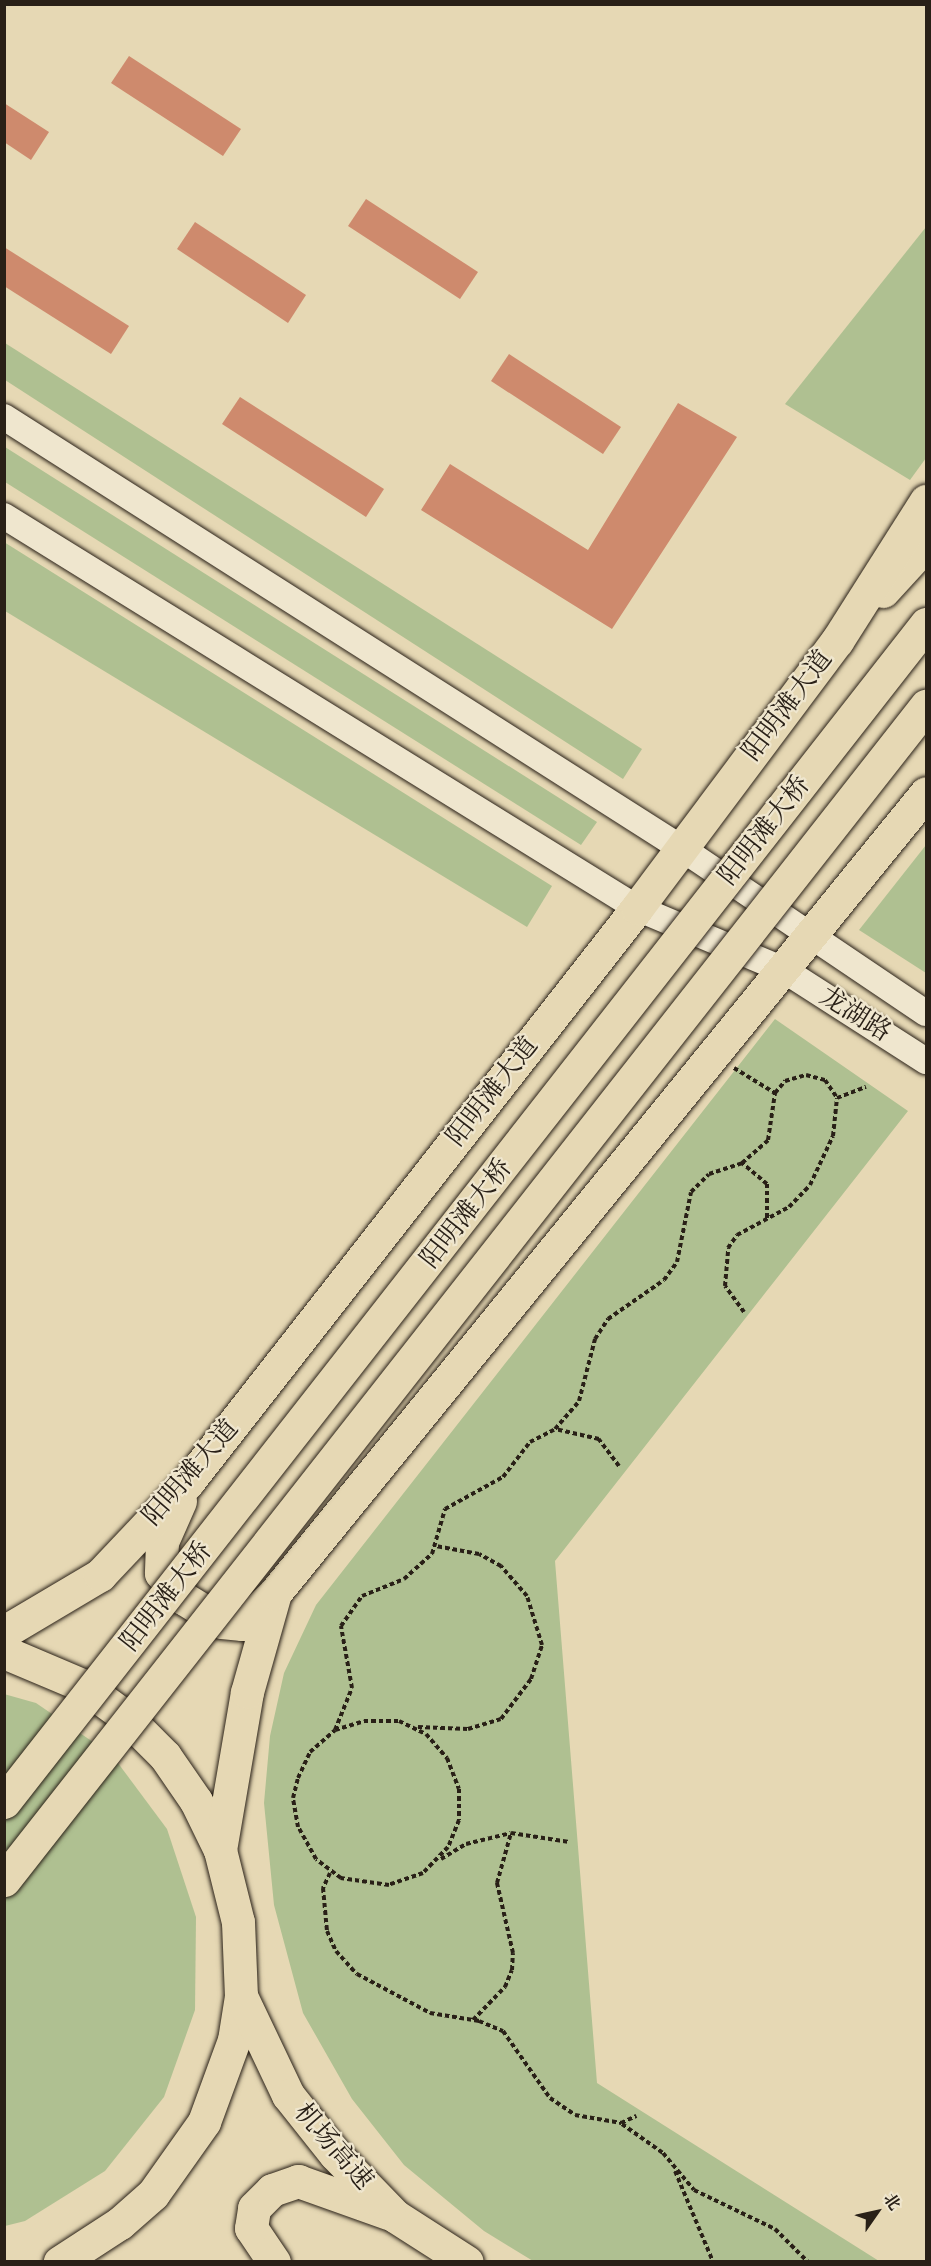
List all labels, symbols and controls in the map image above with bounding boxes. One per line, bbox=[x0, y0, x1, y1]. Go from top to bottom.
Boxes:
street label: 阳明滩大道 bbox=[736, 645, 840, 767]
street label: 阳明滩大桥 bbox=[713, 770, 817, 892]
street label: 龙湖路 bbox=[814, 981, 896, 1049]
street label: 阳明滩大道 bbox=[441, 1031, 545, 1153]
street label: 阳明滩大桥 bbox=[415, 1153, 519, 1275]
street label: 阳明滩大道 bbox=[137, 1414, 245, 1532]
street label: 阳明滩大桥 bbox=[115, 1536, 219, 1658]
street label: 机场高速 bbox=[287, 2098, 379, 2196]
north arrow bbox=[847, 2182, 907, 2242]
text: 北 bbox=[879, 2190, 905, 2214]

